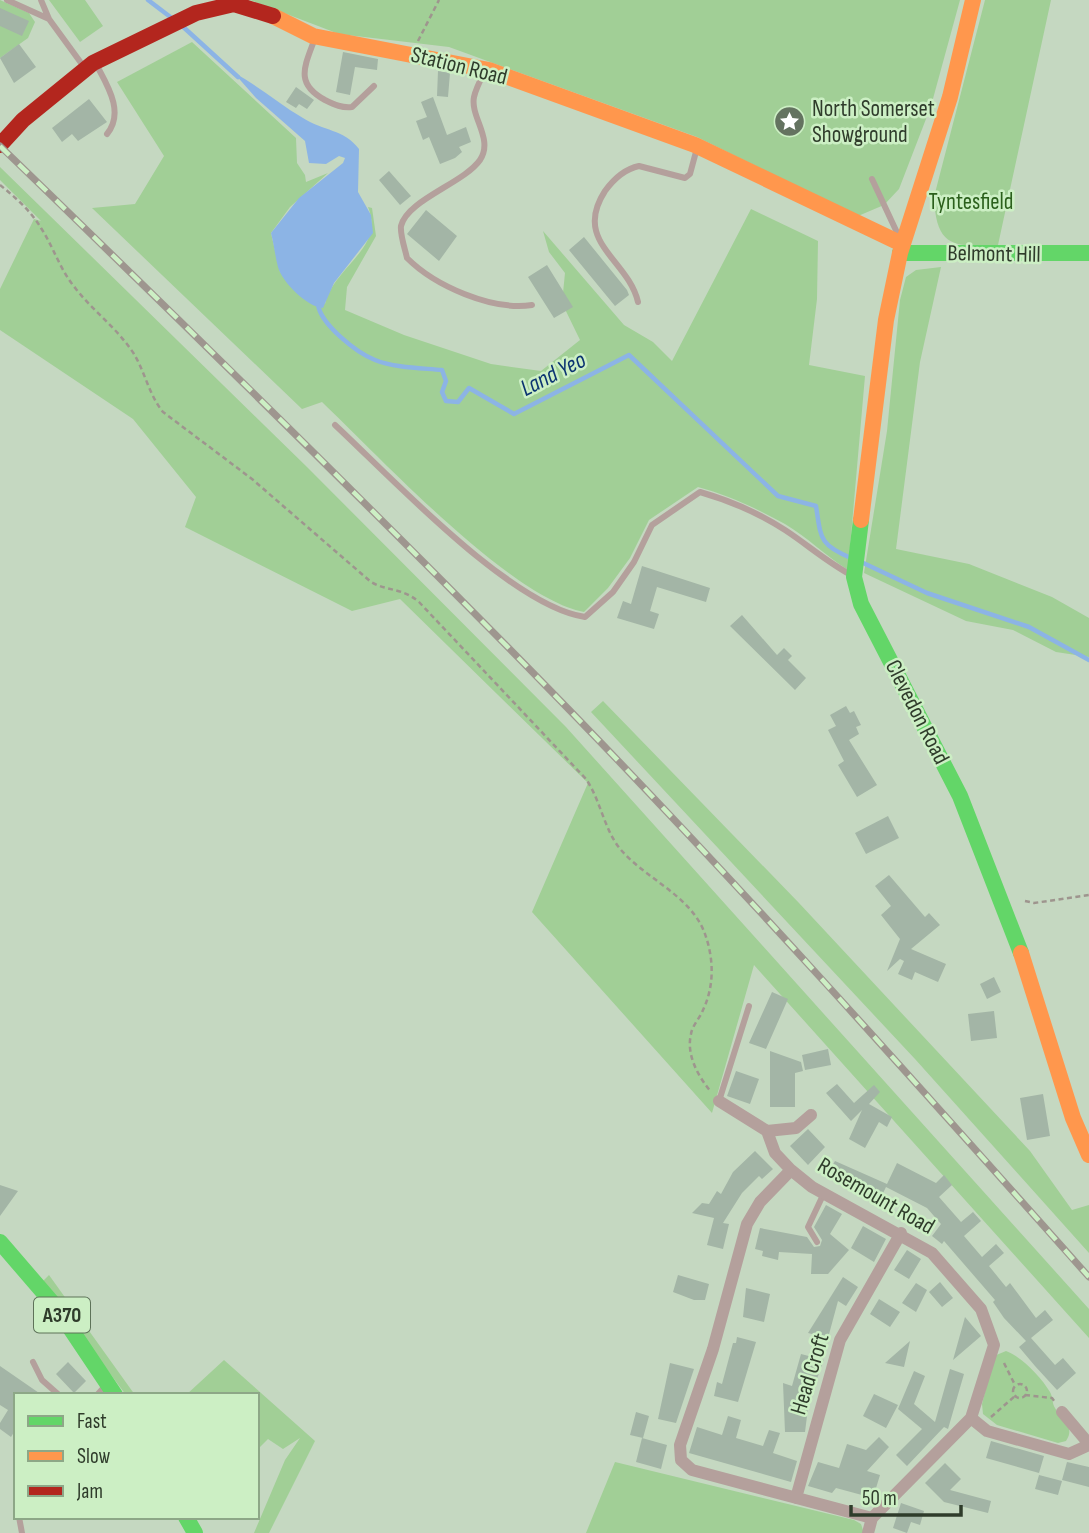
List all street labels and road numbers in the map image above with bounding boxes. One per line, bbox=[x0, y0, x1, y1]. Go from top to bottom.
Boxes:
street label: Station Road bbox=[408, 41, 510, 91]
street label: Belmont Hill bbox=[947, 239, 1041, 269]
street label: Clevedon Road bbox=[879, 655, 955, 769]
street label: Rosemount Road bbox=[813, 1151, 939, 1241]
road number: A370 bbox=[34, 1298, 90, 1332]
street label: Head Croft bbox=[784, 1330, 836, 1418]

